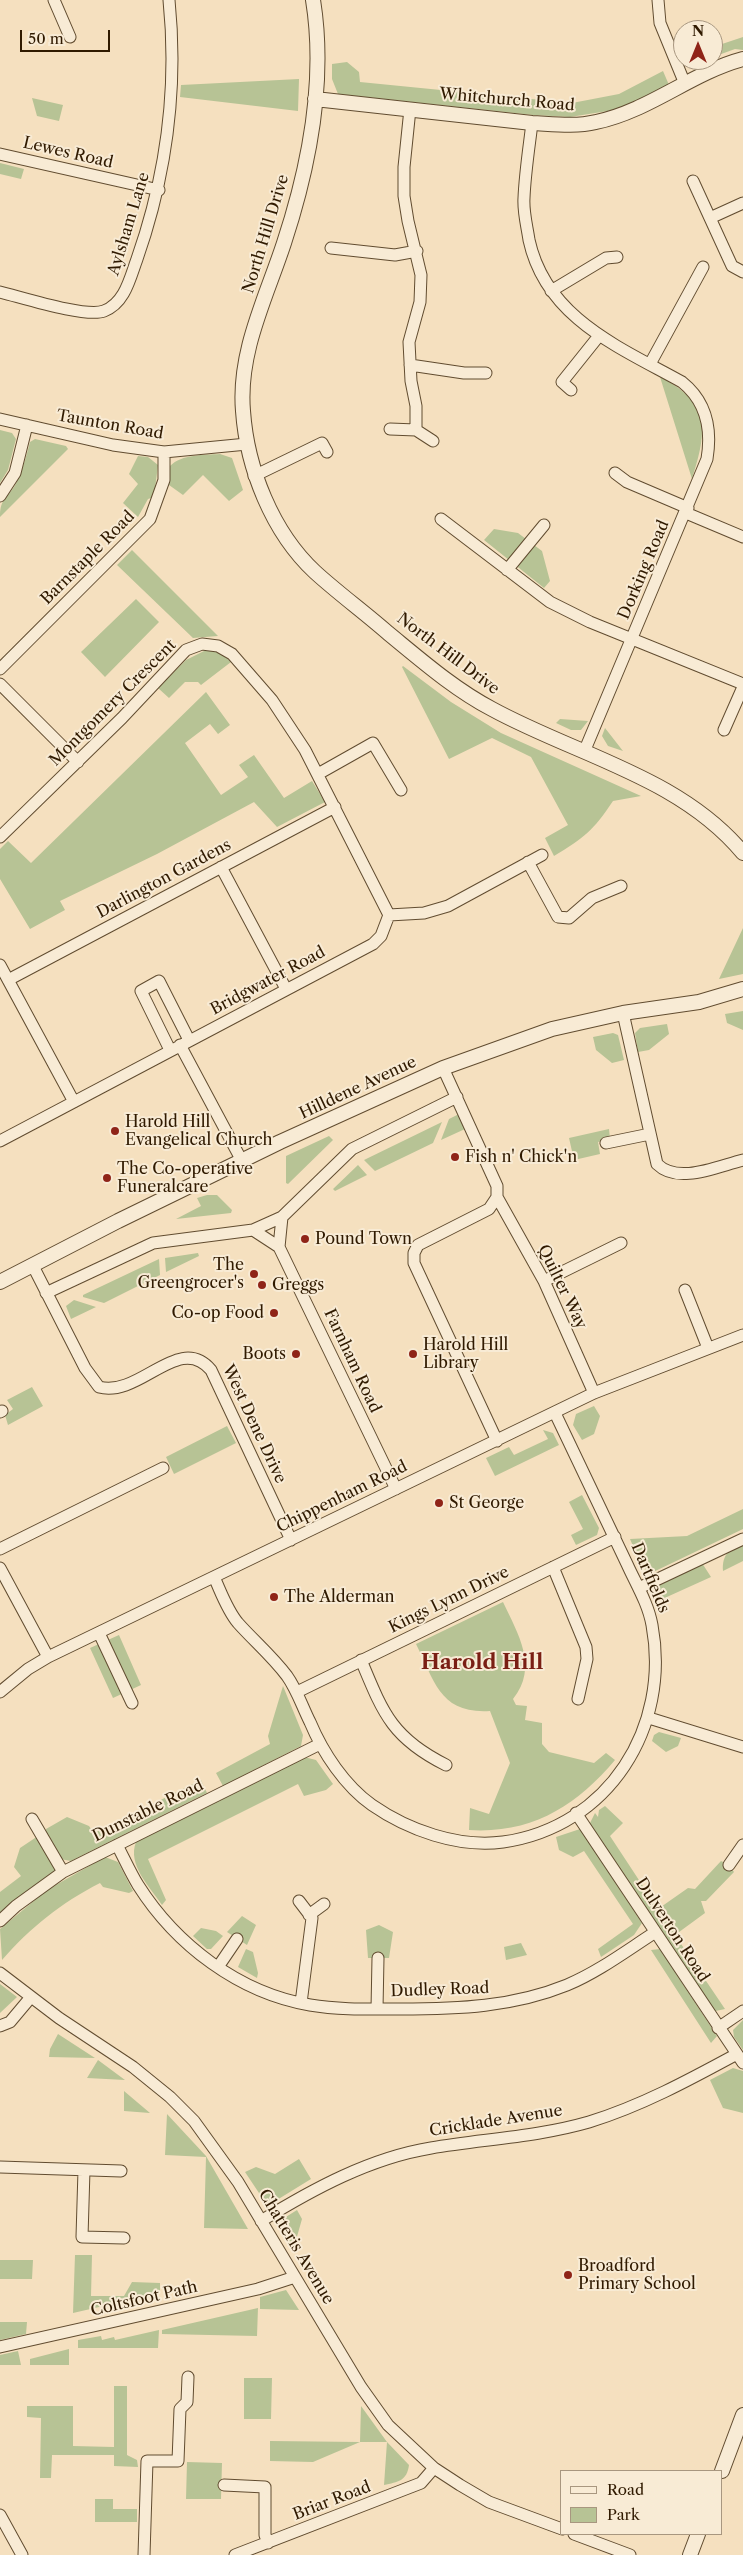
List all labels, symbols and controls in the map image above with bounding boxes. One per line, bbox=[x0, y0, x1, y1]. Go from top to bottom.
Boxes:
scale bar bbox=[22, 20, 112, 52]
north arrow bbox=[673, 20, 723, 70]
text: N bbox=[692, 22, 704, 40]
text: 50 m bbox=[28, 29, 64, 48]
street label: Whitchurch Road bbox=[439, 85, 575, 115]
street label: Lewes Road bbox=[21, 133, 115, 173]
street label: Aylsham Lane bbox=[104, 170, 154, 278]
street label: North Hill Drive bbox=[239, 172, 293, 296]
street label: Taunton Road bbox=[55, 406, 165, 444]
street label: Barnstaple Road bbox=[37, 507, 139, 609]
street label: Dorking Road bbox=[614, 517, 674, 623]
street label: North Hill Drive bbox=[393, 609, 503, 699]
street label: Montgomery Crescent bbox=[46, 636, 180, 770]
street label: Darlington Gardens bbox=[93, 835, 235, 923]
street label: Bridgwater Road bbox=[207, 943, 329, 1019]
street label: Hilldene Avenue bbox=[296, 1052, 420, 1124]
place label: Harold Hill Evangelical Church bbox=[125, 1112, 273, 1150]
marker: Harold Hill Evangelical Church bbox=[109, 1125, 121, 1137]
place label: Fish n' Chick'n bbox=[465, 1147, 577, 1167]
marker: Fish n' Chick'n bbox=[449, 1151, 461, 1163]
place label: The Co-operative Funeralcare bbox=[117, 1159, 253, 1197]
marker: The Co-operative Funeralcare bbox=[101, 1172, 113, 1184]
place label: Pound Town bbox=[315, 1229, 412, 1249]
marker: Pound Town bbox=[299, 1233, 311, 1245]
street label: Quilter Way bbox=[533, 1242, 591, 1332]
place label: The Greengrocer's bbox=[137, 1255, 244, 1293]
marker: The Greengrocer's bbox=[248, 1268, 260, 1280]
place label: Greggs bbox=[272, 1275, 324, 1295]
marker: Greggs bbox=[256, 1279, 268, 1291]
place label: Co-op Food bbox=[172, 1303, 264, 1323]
street label: Farnham Road bbox=[320, 1306, 384, 1416]
marker: Co-op Food bbox=[268, 1307, 280, 1319]
place label: Harold Hill Library bbox=[423, 1335, 508, 1373]
place label: Boots bbox=[243, 1344, 286, 1364]
marker: Boots bbox=[290, 1348, 302, 1360]
marker: Harold Hill Library bbox=[407, 1348, 419, 1360]
street label: West Dene Drive bbox=[218, 1362, 290, 1486]
street label: Chippenham Road bbox=[273, 1457, 411, 1537]
place label: St George bbox=[449, 1493, 524, 1513]
marker: St George bbox=[433, 1497, 445, 1509]
street label: Dartfields bbox=[627, 1540, 673, 1616]
street label: Kings Lynn Drive bbox=[386, 1563, 512, 1637]
place label: The Alderman bbox=[284, 1587, 395, 1607]
marker: The Alderman bbox=[268, 1591, 280, 1603]
district label: Harold Hill bbox=[421, 1650, 543, 1676]
street label: Dunstable Road bbox=[89, 1776, 207, 1846]
street label: Dulverton Road bbox=[631, 1874, 713, 1986]
street label: Dudley Road bbox=[390, 1979, 490, 2001]
street label: Cricklade Avenue bbox=[428, 2101, 564, 2141]
street label: Chatteris Avenue bbox=[254, 2186, 338, 2308]
place label: Broadford Primary School bbox=[578, 2256, 696, 2294]
marker: Broadford Primary School bbox=[562, 2269, 574, 2281]
street label: Coltsfoot Path bbox=[89, 2277, 199, 2321]
legend bbox=[560, 2470, 723, 2535]
street label: Briar Road bbox=[290, 2477, 374, 2525]
text: Road bbox=[607, 2480, 644, 2499]
text: Park bbox=[607, 2505, 640, 2524]

